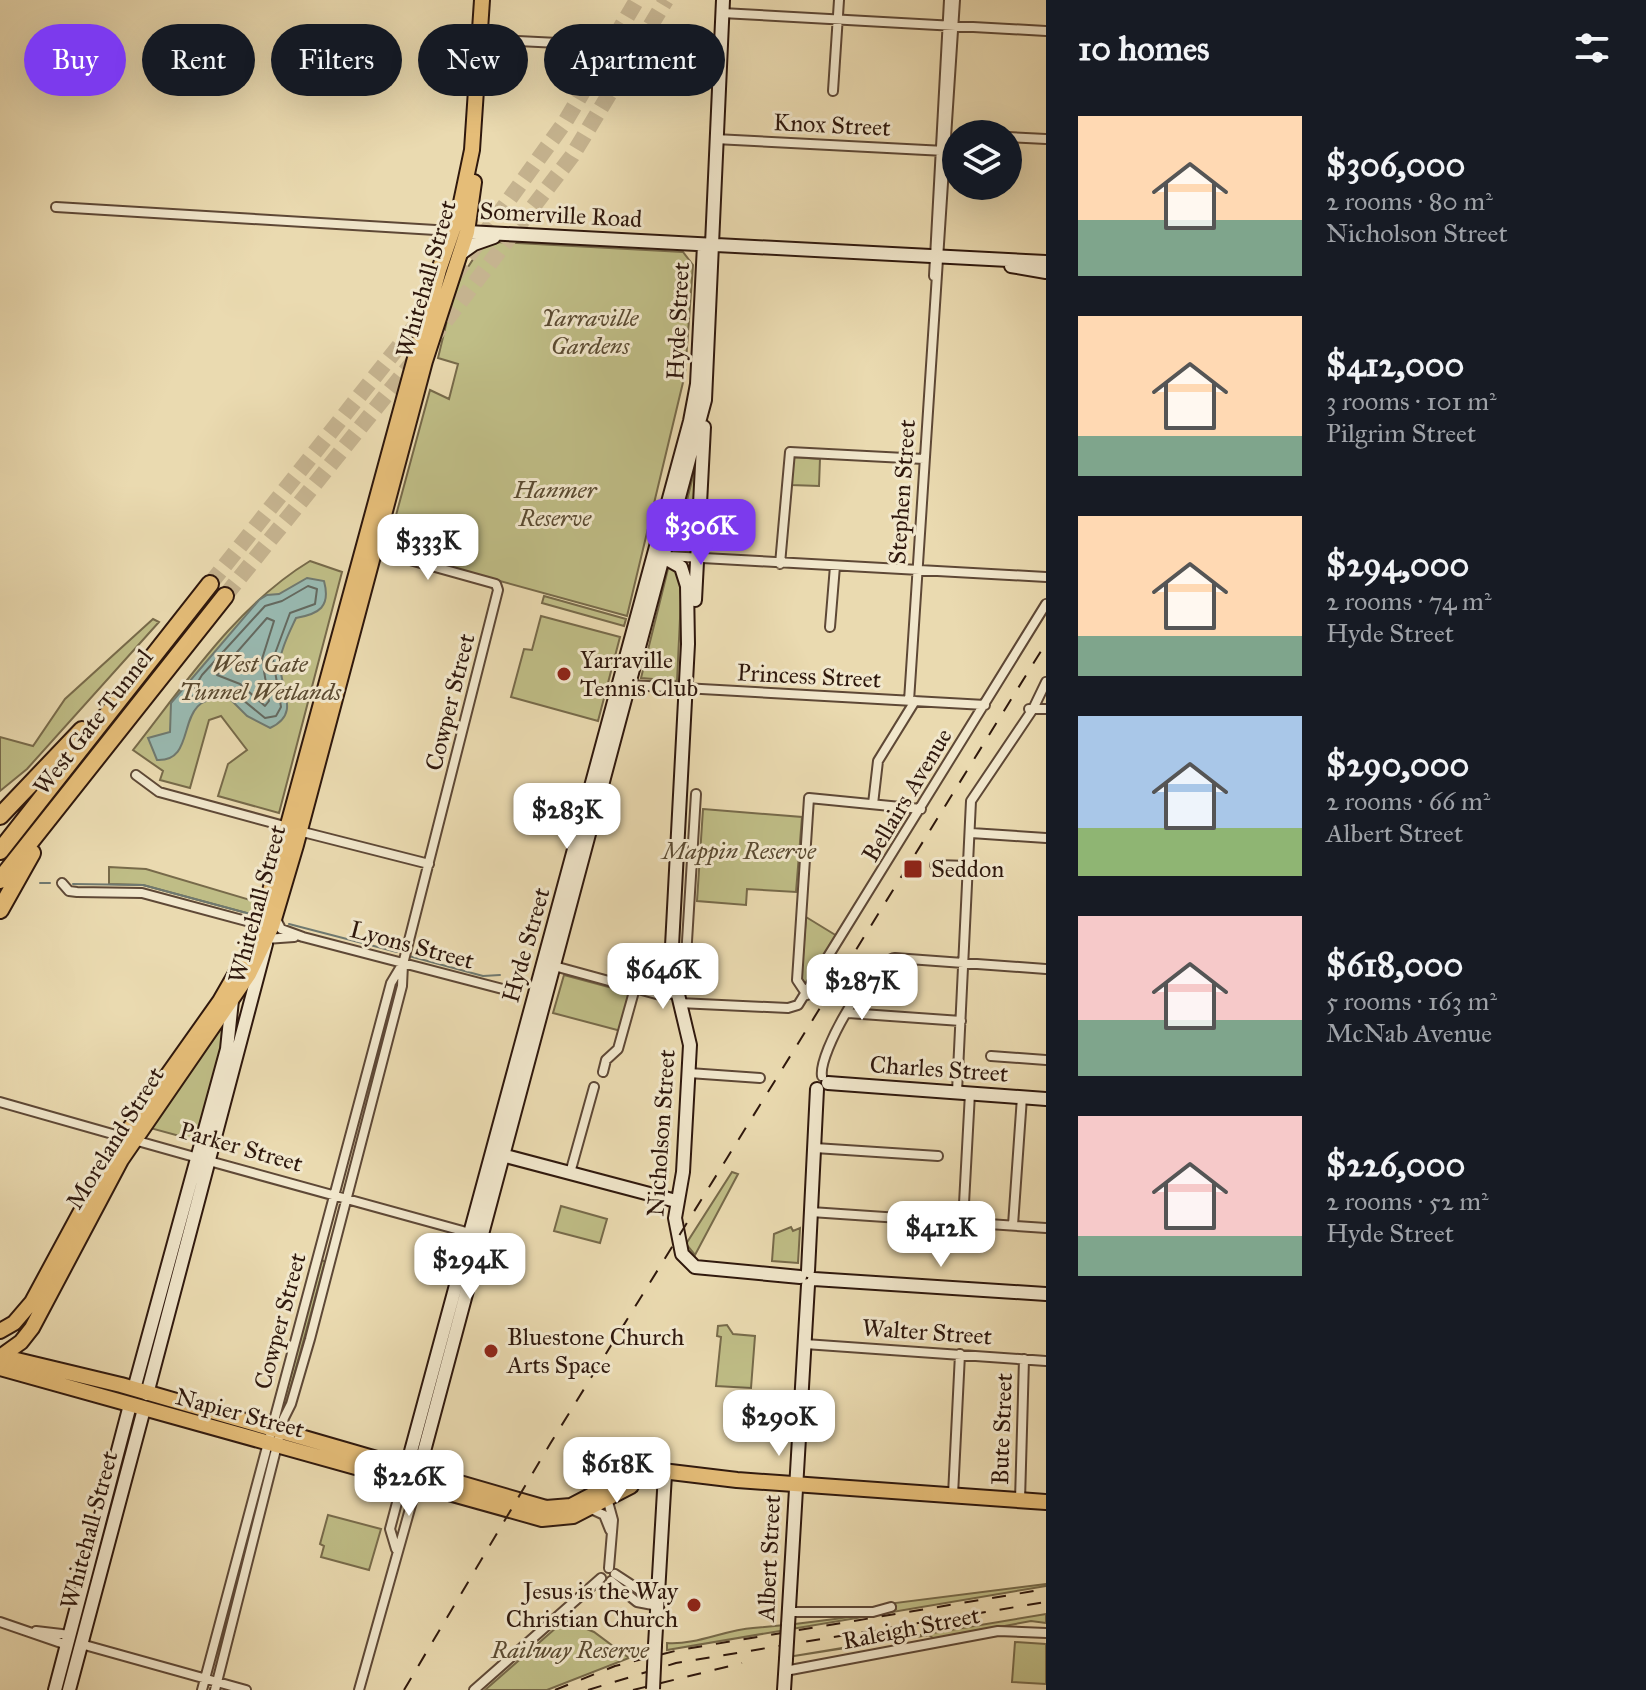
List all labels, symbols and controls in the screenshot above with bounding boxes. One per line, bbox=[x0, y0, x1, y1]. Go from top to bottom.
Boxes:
chip: Buy bbox=[24, 24, 126, 96]
chip: Rent bbox=[142, 24, 255, 96]
chip: Filters bbox=[271, 24, 402, 96]
chip: New bbox=[418, 24, 528, 96]
chip: Apartment bbox=[544, 24, 725, 96]
icon: filters bbox=[1570, 26, 1614, 70]
text: 10 homes bbox=[1078, 28, 1209, 69]
street label: Knox Street bbox=[773, 107, 892, 143]
map controls bbox=[942, 120, 1022, 200]
button: layers bbox=[942, 120, 1022, 200]
text: $306,000 bbox=[1326, 144, 1465, 185]
icon: home bbox=[1142, 148, 1238, 244]
text: 2 rooms · 80 m² bbox=[1326, 185, 1493, 217]
street label: Whitehall Street bbox=[389, 196, 463, 361]
street label: Somerville Road bbox=[479, 196, 643, 234]
text: Nicholson Street bbox=[1326, 217, 1508, 249]
street label: Hyde Street bbox=[660, 261, 696, 381]
park label: Yarraville Gardens bbox=[542, 303, 640, 361]
text: $412,000 bbox=[1326, 344, 1464, 385]
icon: home bbox=[1142, 348, 1238, 444]
text: 3 rooms · 101 m² bbox=[1326, 385, 1497, 417]
text: Pilgrim Street bbox=[1326, 417, 1476, 449]
street label: Stephen Street bbox=[882, 418, 922, 565]
park label: Hanmer Reserve bbox=[512, 475, 598, 533]
pin: $306K bbox=[645, 499, 757, 567]
text: $306K bbox=[665, 509, 737, 541]
pin: $333K bbox=[372, 514, 484, 582]
text: $333K bbox=[395, 524, 461, 556]
text: $294,000 bbox=[1326, 544, 1469, 585]
icon: home bbox=[1142, 548, 1238, 644]
text: 2 rooms · 74 m² bbox=[1326, 585, 1492, 617]
text: Hyde Street bbox=[1326, 617, 1454, 649]
street label: Cowper Street bbox=[419, 630, 482, 774]
street label: West Gate Tunnel bbox=[27, 643, 160, 801]
place label: Yarraville Tennis Club bbox=[580, 645, 698, 703]
park label: West Gate Tunnel Wetlands bbox=[179, 649, 342, 707]
street label: Princess Street bbox=[736, 657, 882, 695]
marker: Yarraville Tennis Club bbox=[555, 665, 573, 683]
street label: Bellairs Avenue bbox=[855, 723, 959, 867]
text: $290,000 bbox=[1326, 744, 1469, 785]
icon: home bbox=[1142, 748, 1238, 844]
pin: $283K bbox=[511, 783, 623, 851]
text: 2 rooms · 66 m² bbox=[1326, 785, 1490, 817]
text: $283K bbox=[531, 793, 603, 825]
text: Albert Street bbox=[1326, 817, 1463, 849]
street label: Whitehall Street bbox=[221, 821, 293, 986]
park label: Mappin Reserve bbox=[660, 836, 817, 866]
place label: Seddon bbox=[931, 854, 1004, 884]
marker: Seddon bbox=[902, 858, 924, 880]
street label: Hyde Street bbox=[495, 884, 557, 1006]
street label: Lyons Street bbox=[347, 914, 478, 976]
pin: $646K bbox=[607, 943, 719, 1011]
text: $618,000 bbox=[1326, 944, 1463, 985]
icon: home bbox=[1142, 948, 1238, 1044]
text: $646K bbox=[625, 953, 701, 985]
pin: $287K bbox=[806, 954, 918, 1022]
text: $287K bbox=[825, 964, 899, 996]
text: 5 rooms · 163 m² bbox=[1326, 985, 1497, 1017]
text: McNab Avenue bbox=[1326, 1017, 1492, 1049]
street label: Nicholson Street bbox=[640, 1048, 682, 1218]
street label: Charles Street bbox=[869, 1049, 1010, 1089]
street label: Moreland Street bbox=[59, 1061, 171, 1215]
street label: Parker Street bbox=[176, 1115, 307, 1179]
text: $226,000 bbox=[1326, 1144, 1465, 1185]
icon: home bbox=[1142, 1148, 1238, 1244]
text: 2 rooms · 52 m² bbox=[1326, 1185, 1489, 1217]
pin: $412K bbox=[885, 1201, 997, 1269]
text: $412K bbox=[905, 1211, 977, 1243]
text: Hyde Street bbox=[1326, 1217, 1454, 1249]
pin: $294K bbox=[414, 1233, 526, 1301]
text: $294K bbox=[432, 1243, 508, 1275]
street label: Cowper Street bbox=[247, 1249, 313, 1393]
street label: Walter Street bbox=[861, 1312, 994, 1352]
place label: Bluestone Church Arts Space bbox=[506, 1322, 684, 1380]
marker: Bluestone Church Arts Space bbox=[482, 1342, 500, 1360]
street label: Bute Street bbox=[985, 1372, 1019, 1485]
street label: Napier Street bbox=[172, 1381, 308, 1445]
pin: $290K bbox=[723, 1390, 835, 1458]
text: $290K bbox=[741, 1400, 817, 1432]
pin: $618K bbox=[561, 1437, 673, 1505]
street label: Whitehall Street bbox=[53, 1447, 125, 1612]
text: $618K bbox=[581, 1447, 653, 1479]
pin: $226K bbox=[353, 1450, 465, 1518]
text: $226K bbox=[373, 1460, 445, 1492]
street label: Albert Street bbox=[751, 1494, 787, 1623]
place label: Jesus is the Way Christian Church bbox=[506, 1576, 679, 1634]
marker: Jesus is the Way Christian Church bbox=[685, 1596, 703, 1614]
street label: Raleigh Street bbox=[840, 1600, 983, 1656]
park label: Railway Reserve bbox=[490, 1635, 650, 1665]

